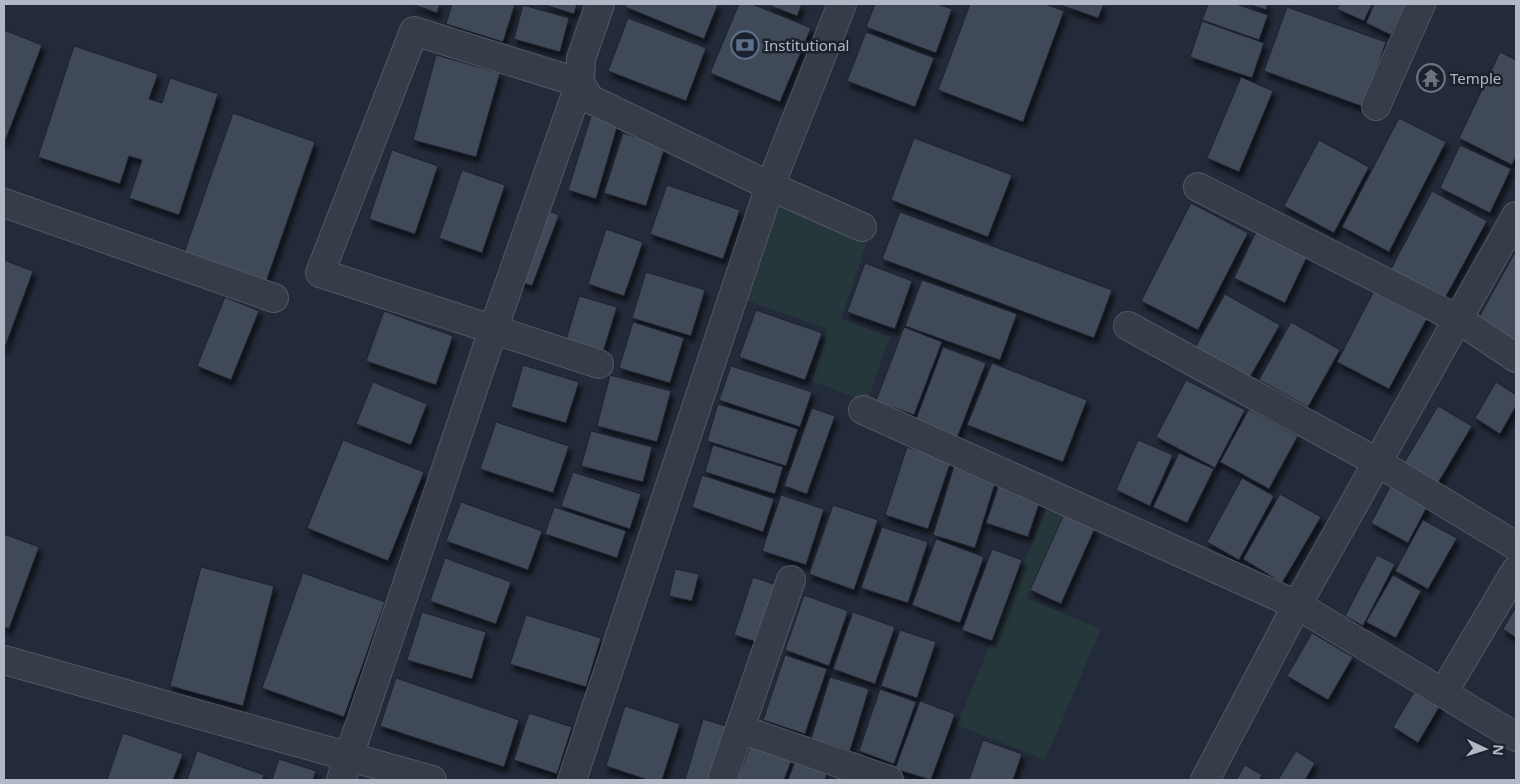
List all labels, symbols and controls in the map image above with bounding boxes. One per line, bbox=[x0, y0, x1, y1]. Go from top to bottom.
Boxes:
bank icon: Institutional bbox=[730, 30, 760, 60]
place label: Institutional bbox=[764, 35, 849, 55]
temple icon: Temple bbox=[1416, 63, 1446, 93]
place label: Temple bbox=[1450, 68, 1501, 88]
north arrow bbox=[1460, 724, 1510, 774]
text: N bbox=[1489, 744, 1508, 756]

